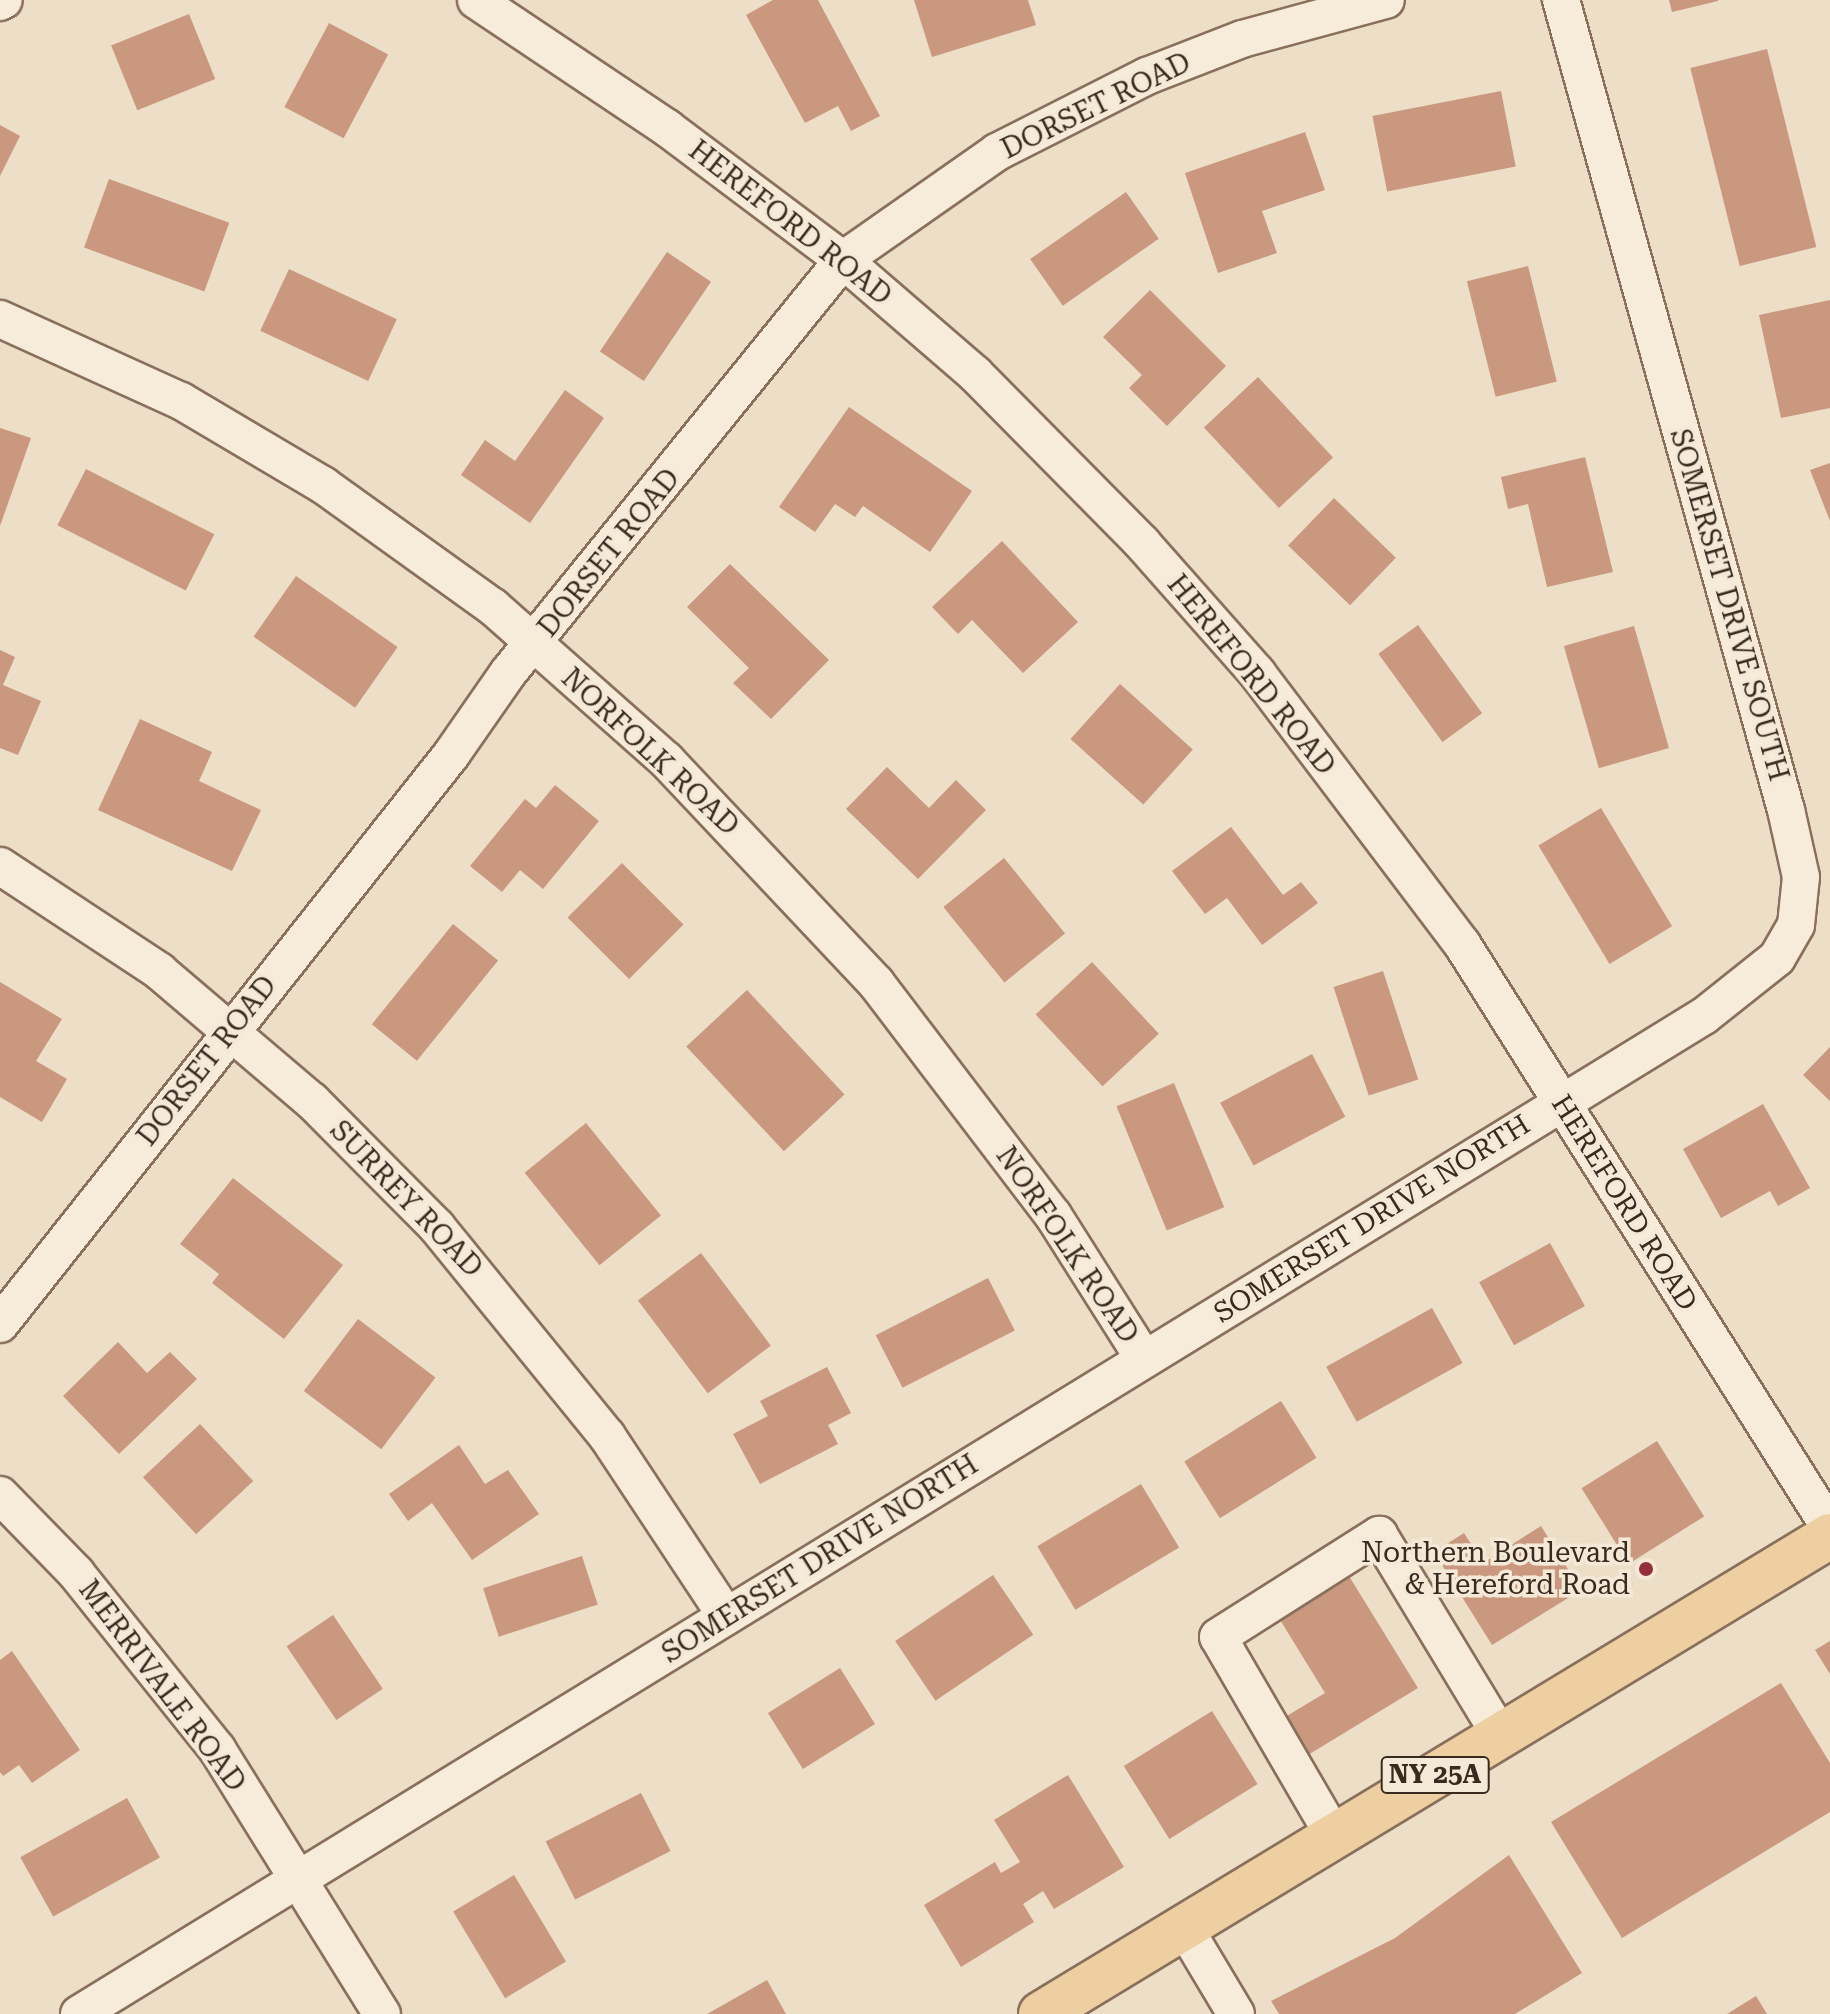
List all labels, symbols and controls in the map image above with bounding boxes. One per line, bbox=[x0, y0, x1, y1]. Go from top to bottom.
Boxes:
street label: DORSET ROAD bbox=[996, 46, 1196, 166]
street label: HEREFORD ROAD bbox=[682, 133, 898, 313]
street label: SOMERSET DRIVE SOUTH bbox=[1663, 425, 1795, 785]
street label: DORSET ROAD bbox=[531, 462, 687, 644]
street label: HEREFORD ROAD bbox=[1160, 568, 1342, 782]
street label: NORFOLK ROAD bbox=[554, 661, 746, 843]
street label: DORSET ROAD bbox=[130, 969, 284, 1153]
street label: HEREFORD ROAD bbox=[1544, 1089, 1704, 1317]
street label: SOMERSET DRIVE NORTH bbox=[1208, 1108, 1536, 1330]
street label: SURREY ROAD bbox=[323, 1114, 489, 1284]
street label: NORFOLK ROAD bbox=[989, 1140, 1145, 1350]
street label: SOMERSET DRIVE NORTH bbox=[656, 1448, 984, 1670]
place label: Northern Boulevard & Hereford Road bbox=[1361, 1536, 1630, 1602]
marker: Northern Boulevard & Hereford Road bbox=[1637, 1560, 1655, 1578]
street label: MERRIVALE ROAD bbox=[72, 1574, 252, 1798]
road number: NY 25A bbox=[1379, 1753, 1491, 1797]

